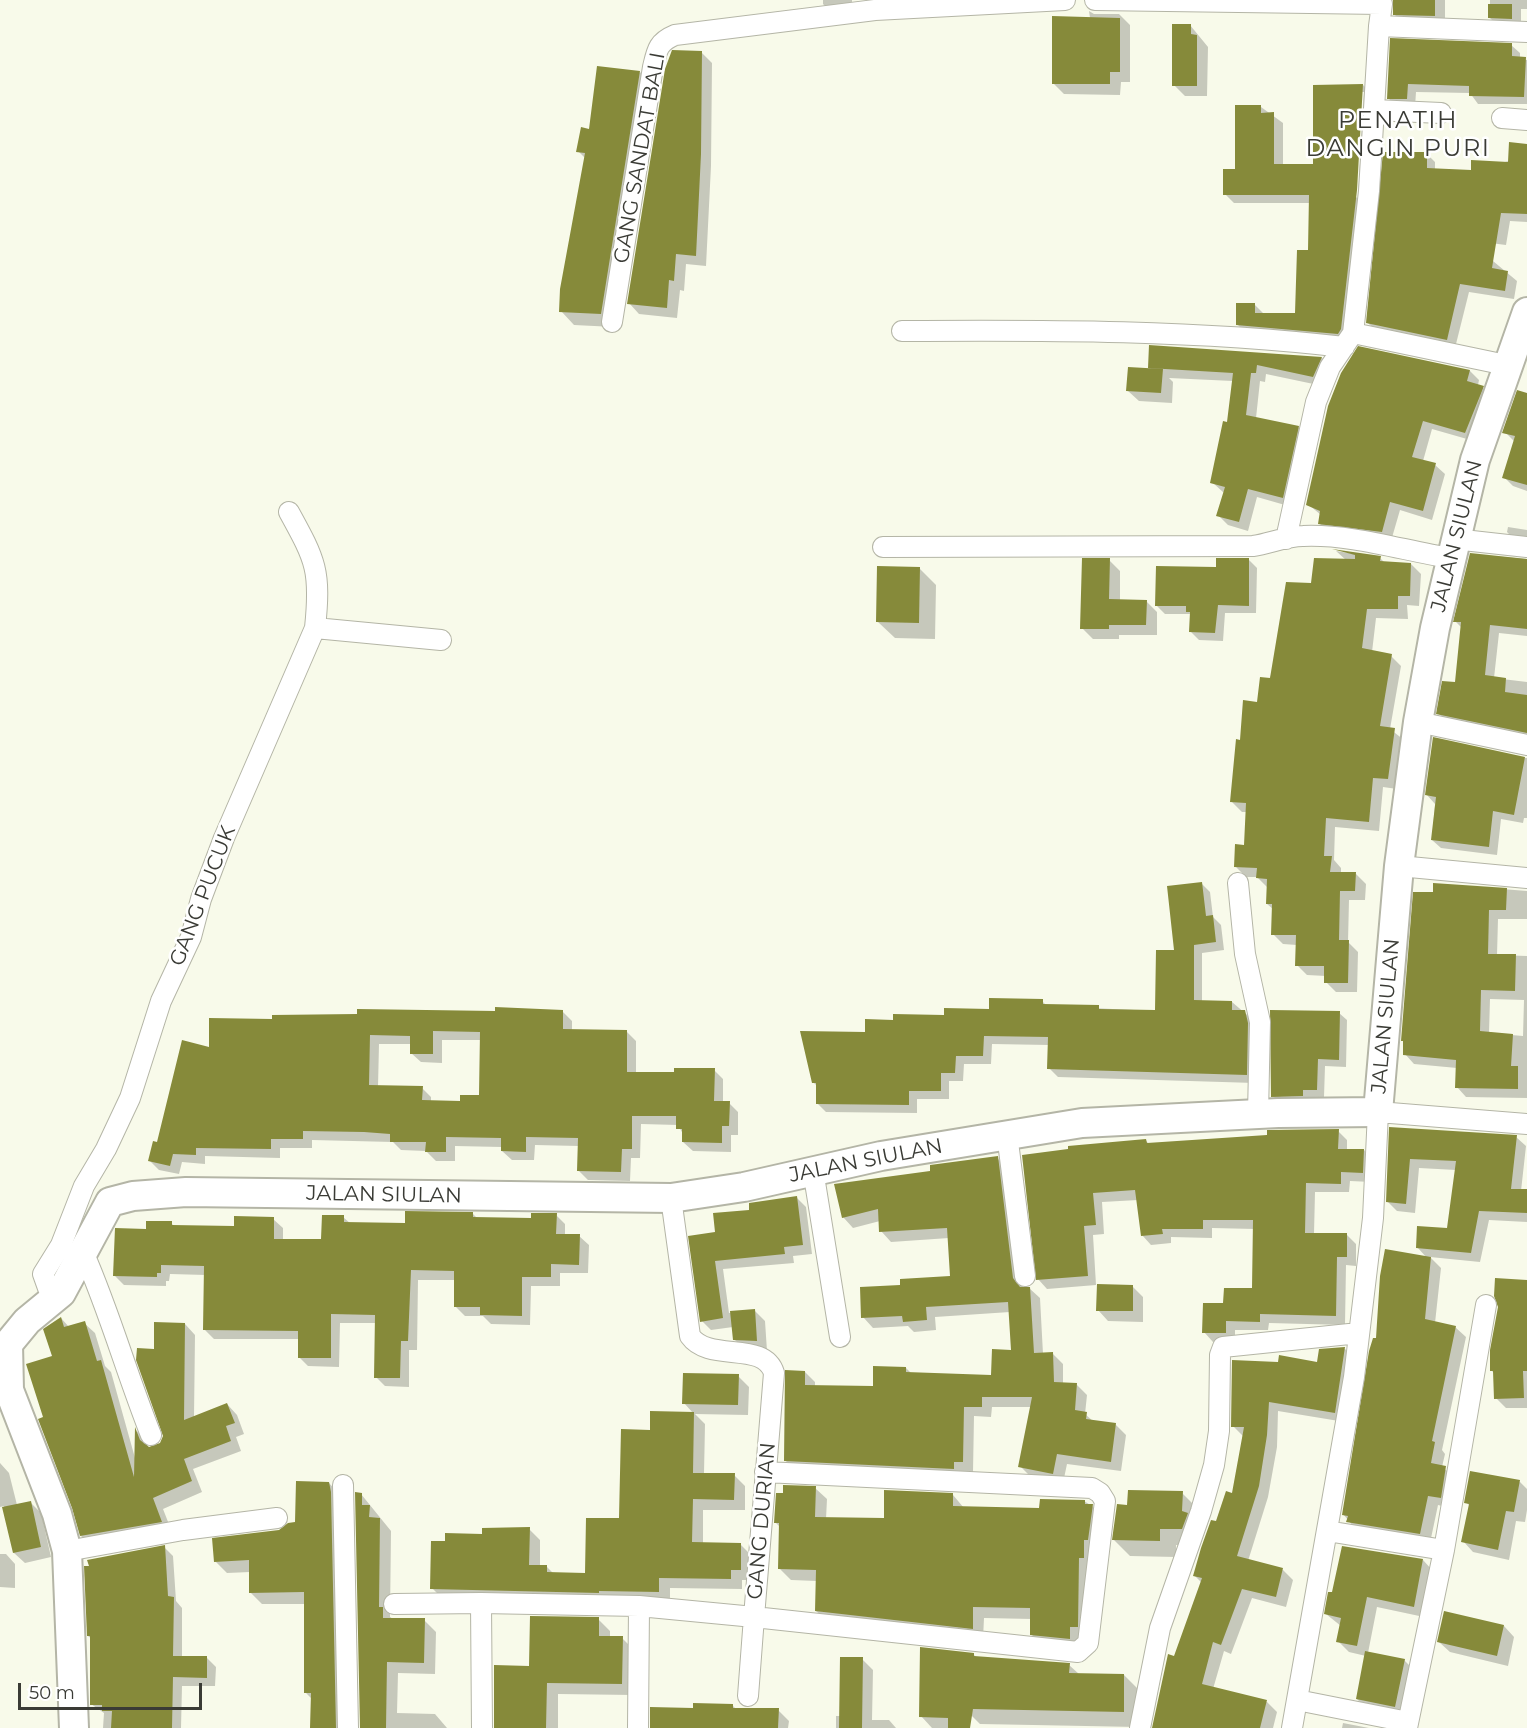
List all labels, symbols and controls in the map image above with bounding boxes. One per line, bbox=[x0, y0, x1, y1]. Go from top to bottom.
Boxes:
street label: GANG SANDAT BALI bbox=[609, 51, 671, 265]
district label: PENATIH DANGIN PURI bbox=[1305, 107, 1491, 163]
street label: JALAN SIULAN bbox=[1426, 457, 1488, 615]
street label: GANG PUCUK bbox=[165, 822, 241, 970]
street label: JALAN SIULAN bbox=[1367, 937, 1405, 1095]
street label: JALAN SIULAN bbox=[787, 1134, 945, 1188]
street label: JALAN SIULAN bbox=[306, 1181, 462, 1209]
street label: GANG DURIAN bbox=[743, 1441, 781, 1601]
scale bar bbox=[21, 1671, 206, 1709]
text: 50 m bbox=[29, 1682, 75, 1704]

